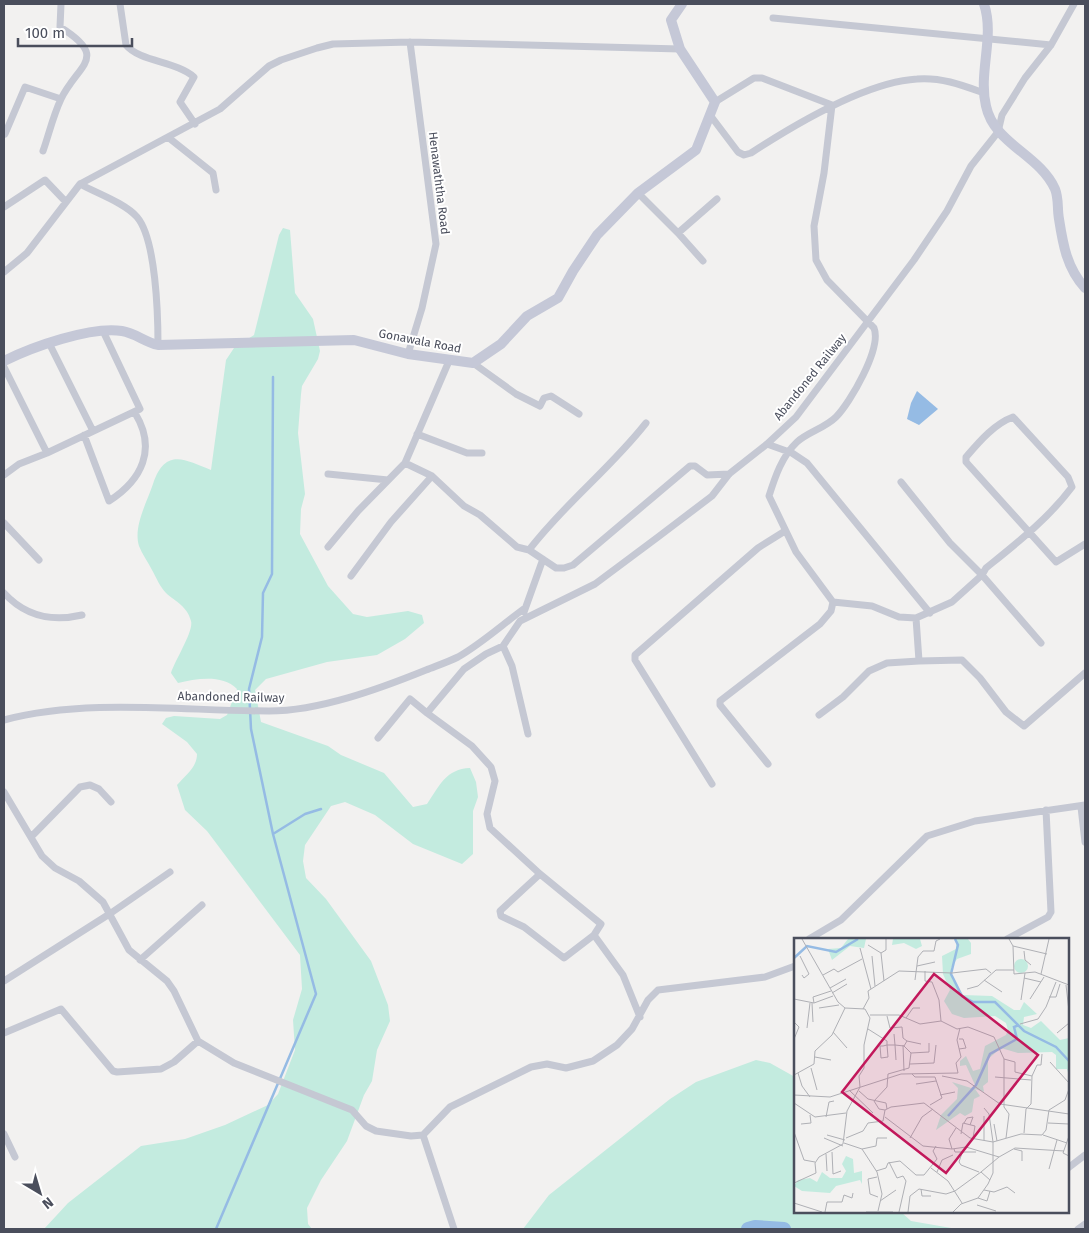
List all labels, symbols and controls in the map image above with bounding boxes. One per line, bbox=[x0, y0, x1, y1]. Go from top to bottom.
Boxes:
scale bar bbox=[18, 15, 131, 47]
text: 100 m bbox=[25, 24, 65, 42]
street label: Henawaththa Road bbox=[426, 131, 452, 235]
street label: Gonawala Road bbox=[378, 326, 462, 356]
street label: Abandoned Railway bbox=[771, 331, 849, 423]
street label: Abandoned Railway bbox=[177, 689, 285, 705]
inset map bbox=[794, 938, 1069, 1213]
north arrow bbox=[15, 1168, 65, 1218]
text: N bbox=[39, 1193, 57, 1212]

